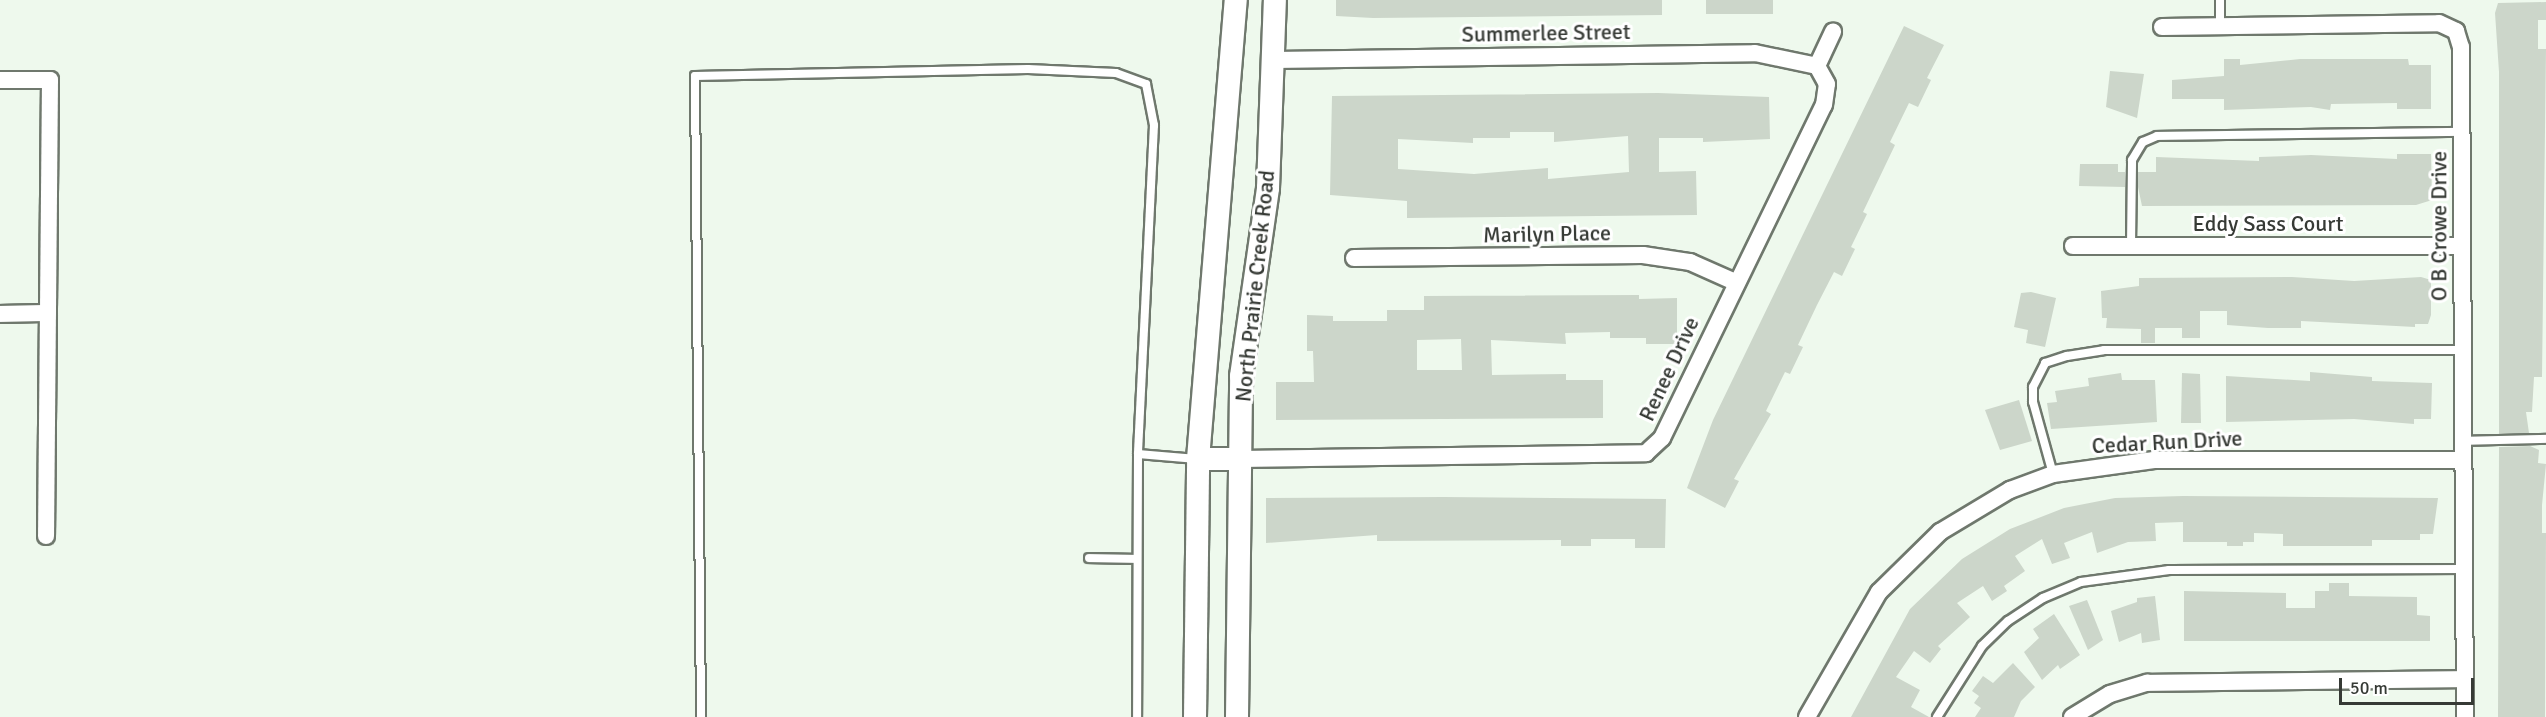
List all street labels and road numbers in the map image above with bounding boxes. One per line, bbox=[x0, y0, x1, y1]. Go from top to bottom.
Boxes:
street label: Summerlee Street bbox=[1461, 18, 1631, 48]
street label: O B Crowe Drive bbox=[2426, 151, 2452, 301]
street label: North Prairie Creek Road bbox=[1230, 169, 1280, 403]
street label: Eddy Sass Court bbox=[2193, 211, 2343, 237]
street label: Marilyn Place bbox=[1483, 220, 1611, 248]
street label: Renee Drive bbox=[1633, 313, 1705, 425]
street label: Cedar Run Drive bbox=[2091, 425, 2243, 459]

